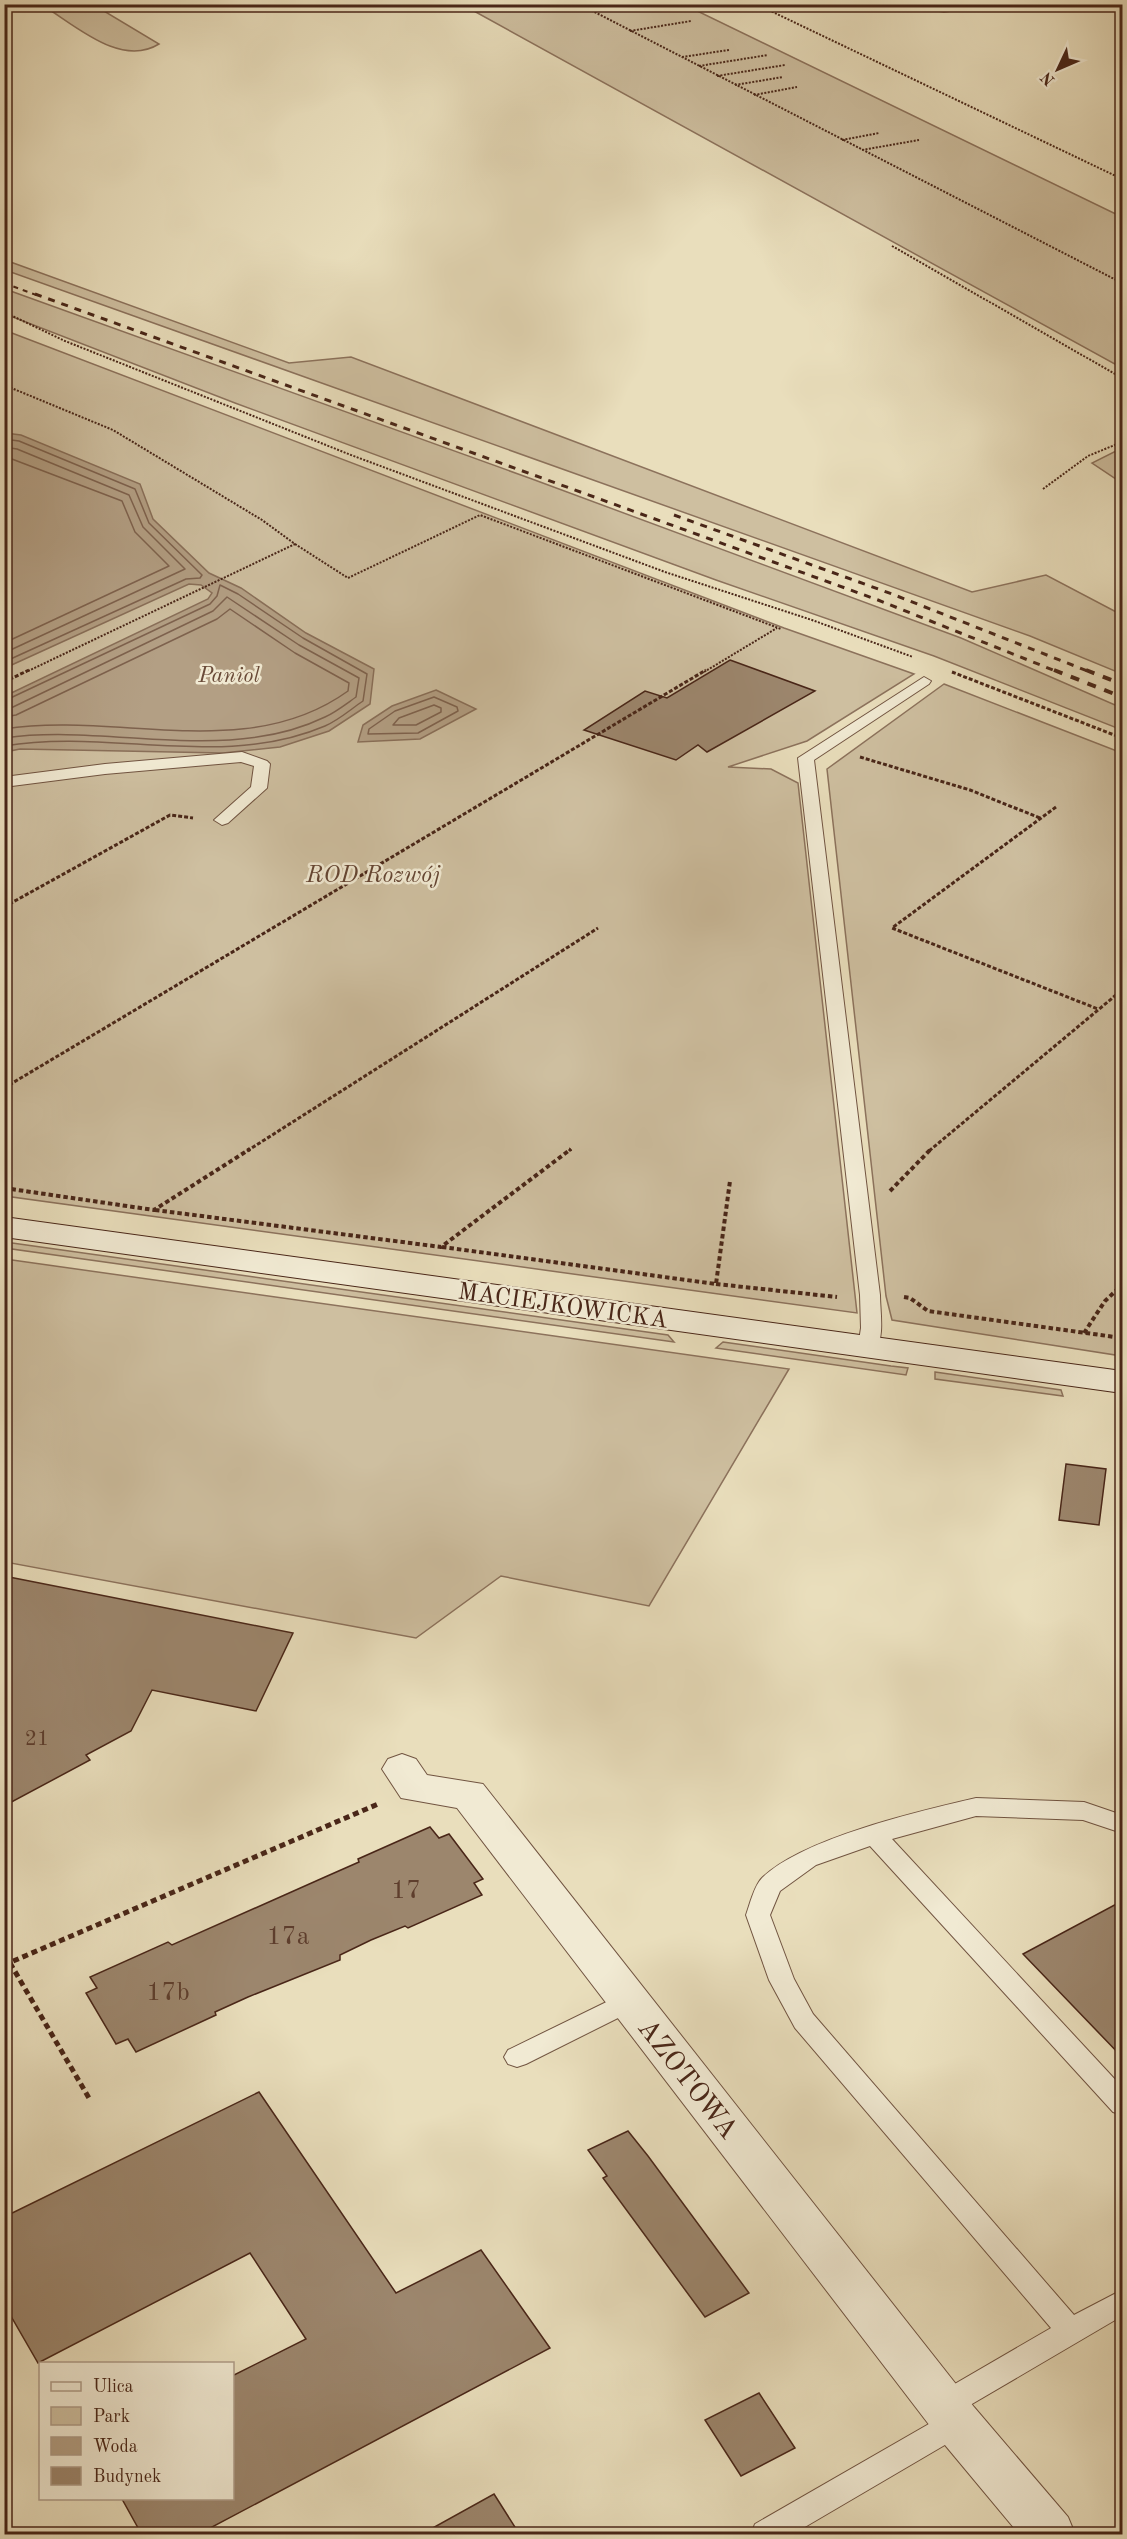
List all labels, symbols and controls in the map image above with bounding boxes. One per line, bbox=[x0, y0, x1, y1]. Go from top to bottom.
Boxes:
north arrow bbox=[1028, 39, 1088, 99]
text: N bbox=[1038, 68, 1059, 88]
water label: Paniol bbox=[197, 665, 260, 687]
park label: ROD Rozwój bbox=[305, 864, 441, 888]
street label: MACIEJKOWICKA bbox=[456, 1280, 669, 1334]
house number: 21 bbox=[25, 1729, 49, 1750]
house number: 17 bbox=[391, 1878, 421, 1904]
house number: 17a bbox=[266, 1924, 310, 1950]
house number: 17b bbox=[146, 1980, 190, 2006]
street label: AZOTOWA bbox=[631, 2015, 742, 2145]
legend bbox=[39, 2362, 234, 2500]
text: Ulica bbox=[93, 2378, 134, 2396]
text: Park bbox=[93, 2408, 130, 2426]
text: Woda bbox=[93, 2438, 138, 2456]
text: Budynek bbox=[93, 2468, 161, 2486]

